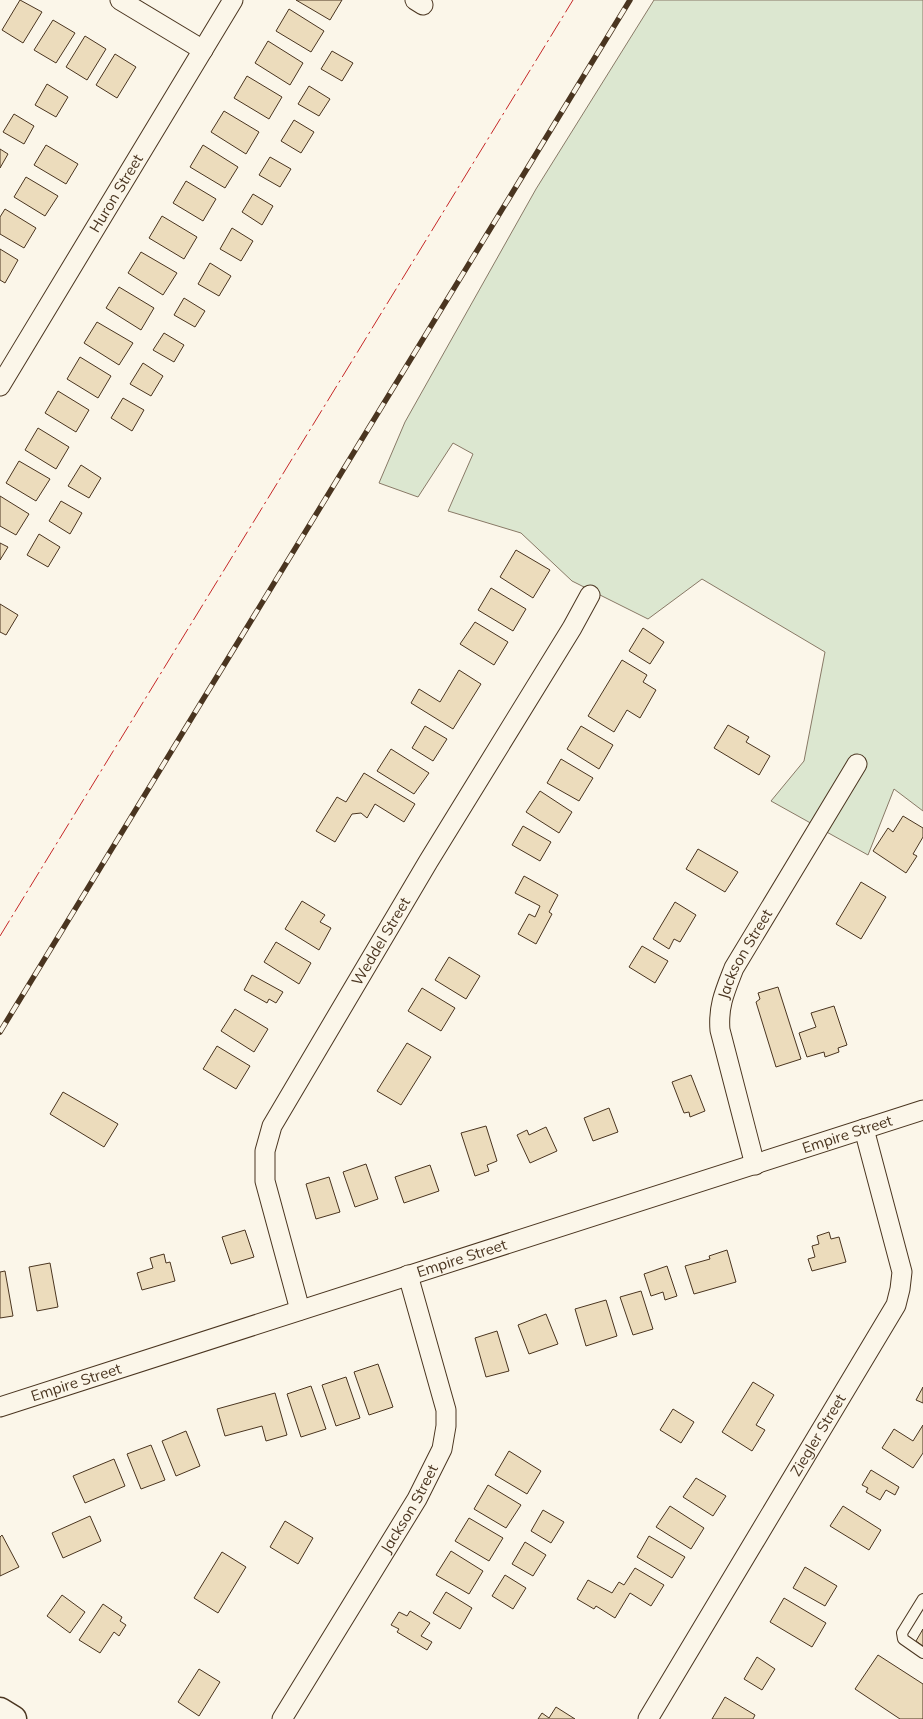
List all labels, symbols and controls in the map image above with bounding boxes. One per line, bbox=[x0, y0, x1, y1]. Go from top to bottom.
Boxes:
street label: Huron Street bbox=[85, 150, 147, 236]
street label: Weddel Street bbox=[347, 894, 414, 989]
street label: Jackson Street bbox=[713, 906, 776, 1001]
street label: Empire Street bbox=[800, 1111, 895, 1157]
street label: Empire Street bbox=[414, 1235, 509, 1281]
street label: Empire Street bbox=[29, 1359, 123, 1405]
street label: Ziegler Street bbox=[786, 1390, 850, 1479]
street label: Jackson Street bbox=[376, 1461, 442, 1556]

